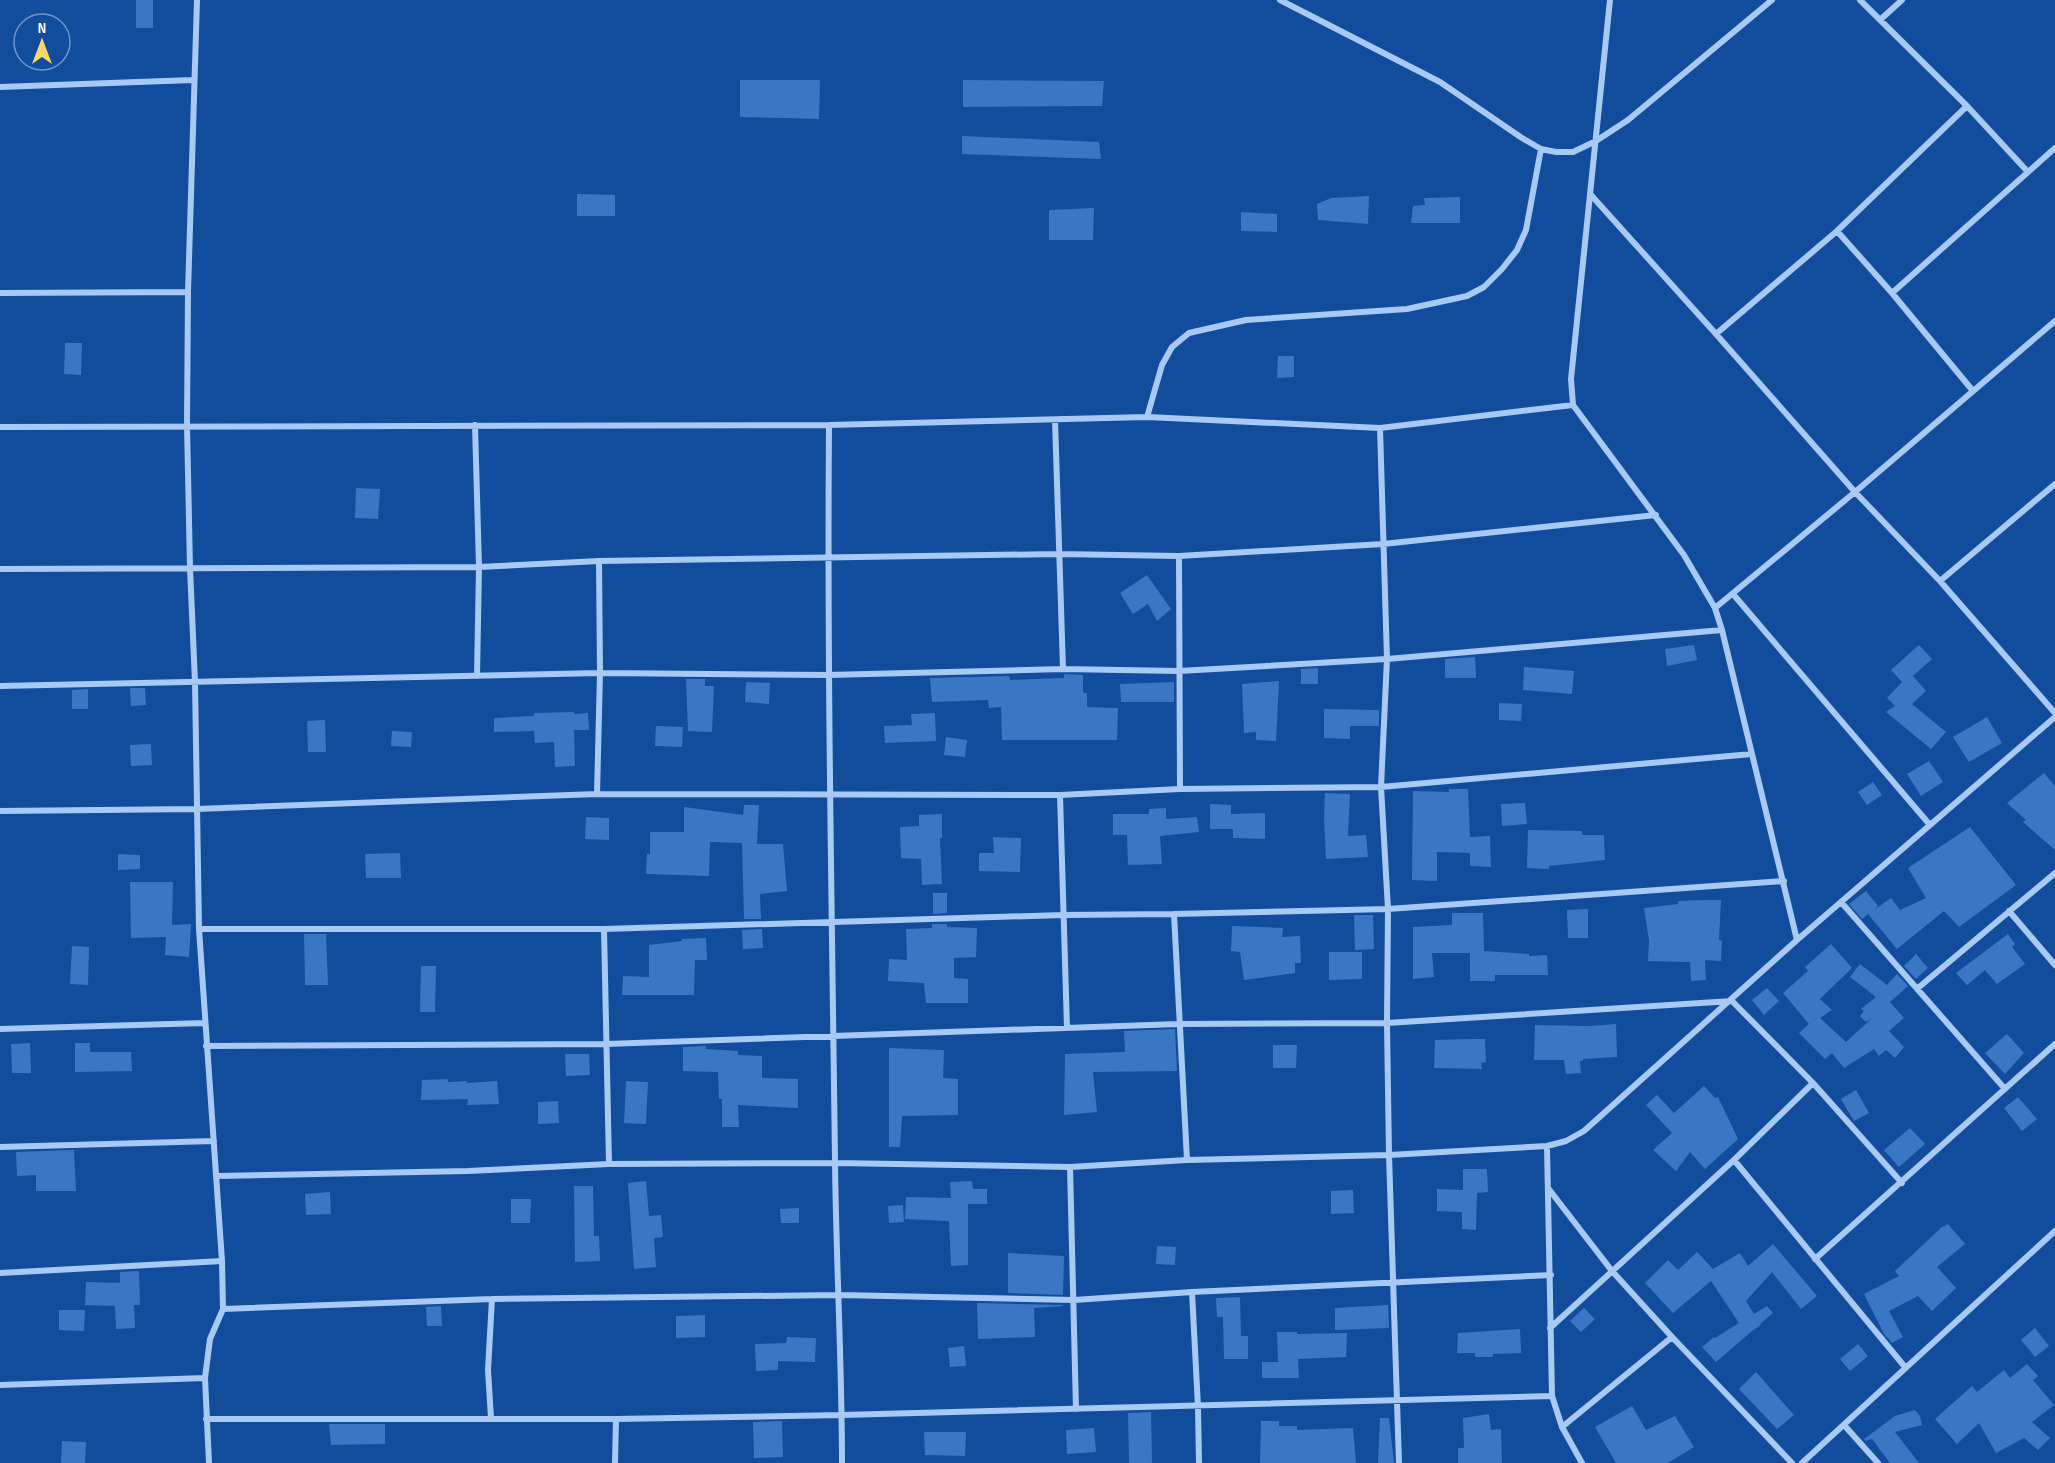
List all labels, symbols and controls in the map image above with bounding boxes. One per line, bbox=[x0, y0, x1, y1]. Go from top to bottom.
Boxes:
north arrow bbox=[12, 12, 72, 72]
text: N bbox=[38, 19, 46, 38]

